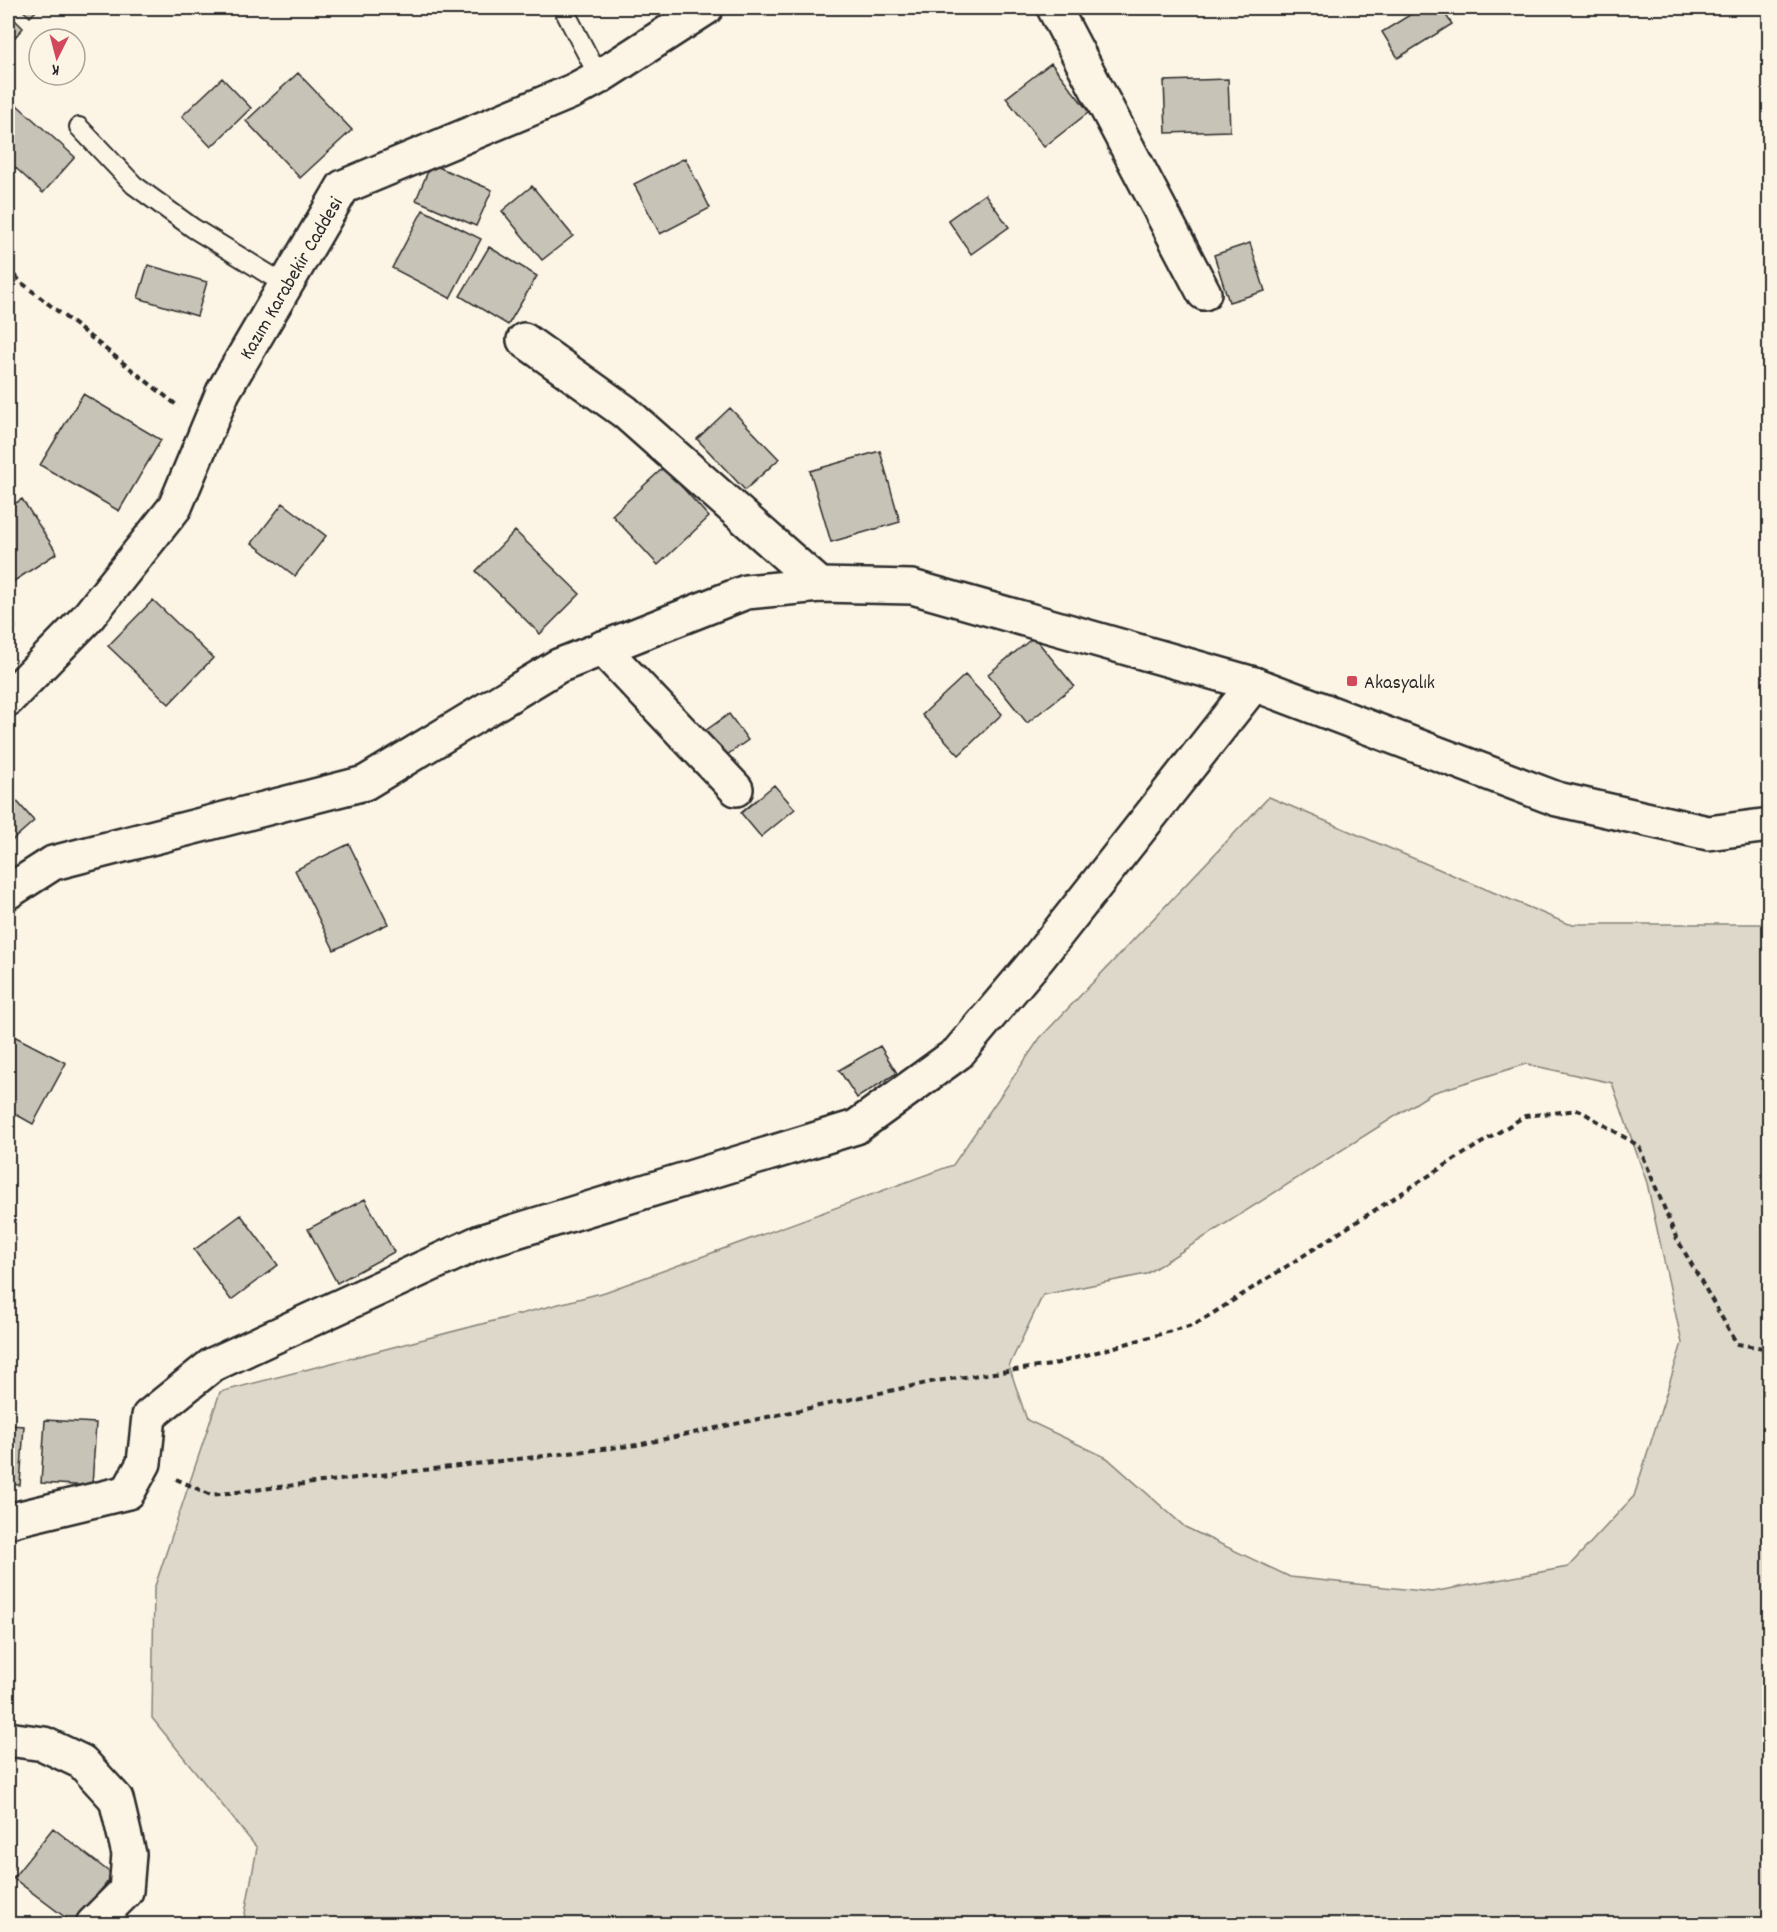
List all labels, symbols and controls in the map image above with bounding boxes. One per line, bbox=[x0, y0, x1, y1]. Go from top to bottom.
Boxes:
north arrow bbox=[27, 27, 87, 87]
text: K bbox=[50, 58, 61, 81]
street label: Kazım Karabekir Caddesi bbox=[234, 192, 351, 366]
place label: Akasyalık bbox=[1364, 670, 1435, 698]
marker: Akasyalık bbox=[1345, 674, 1359, 688]

